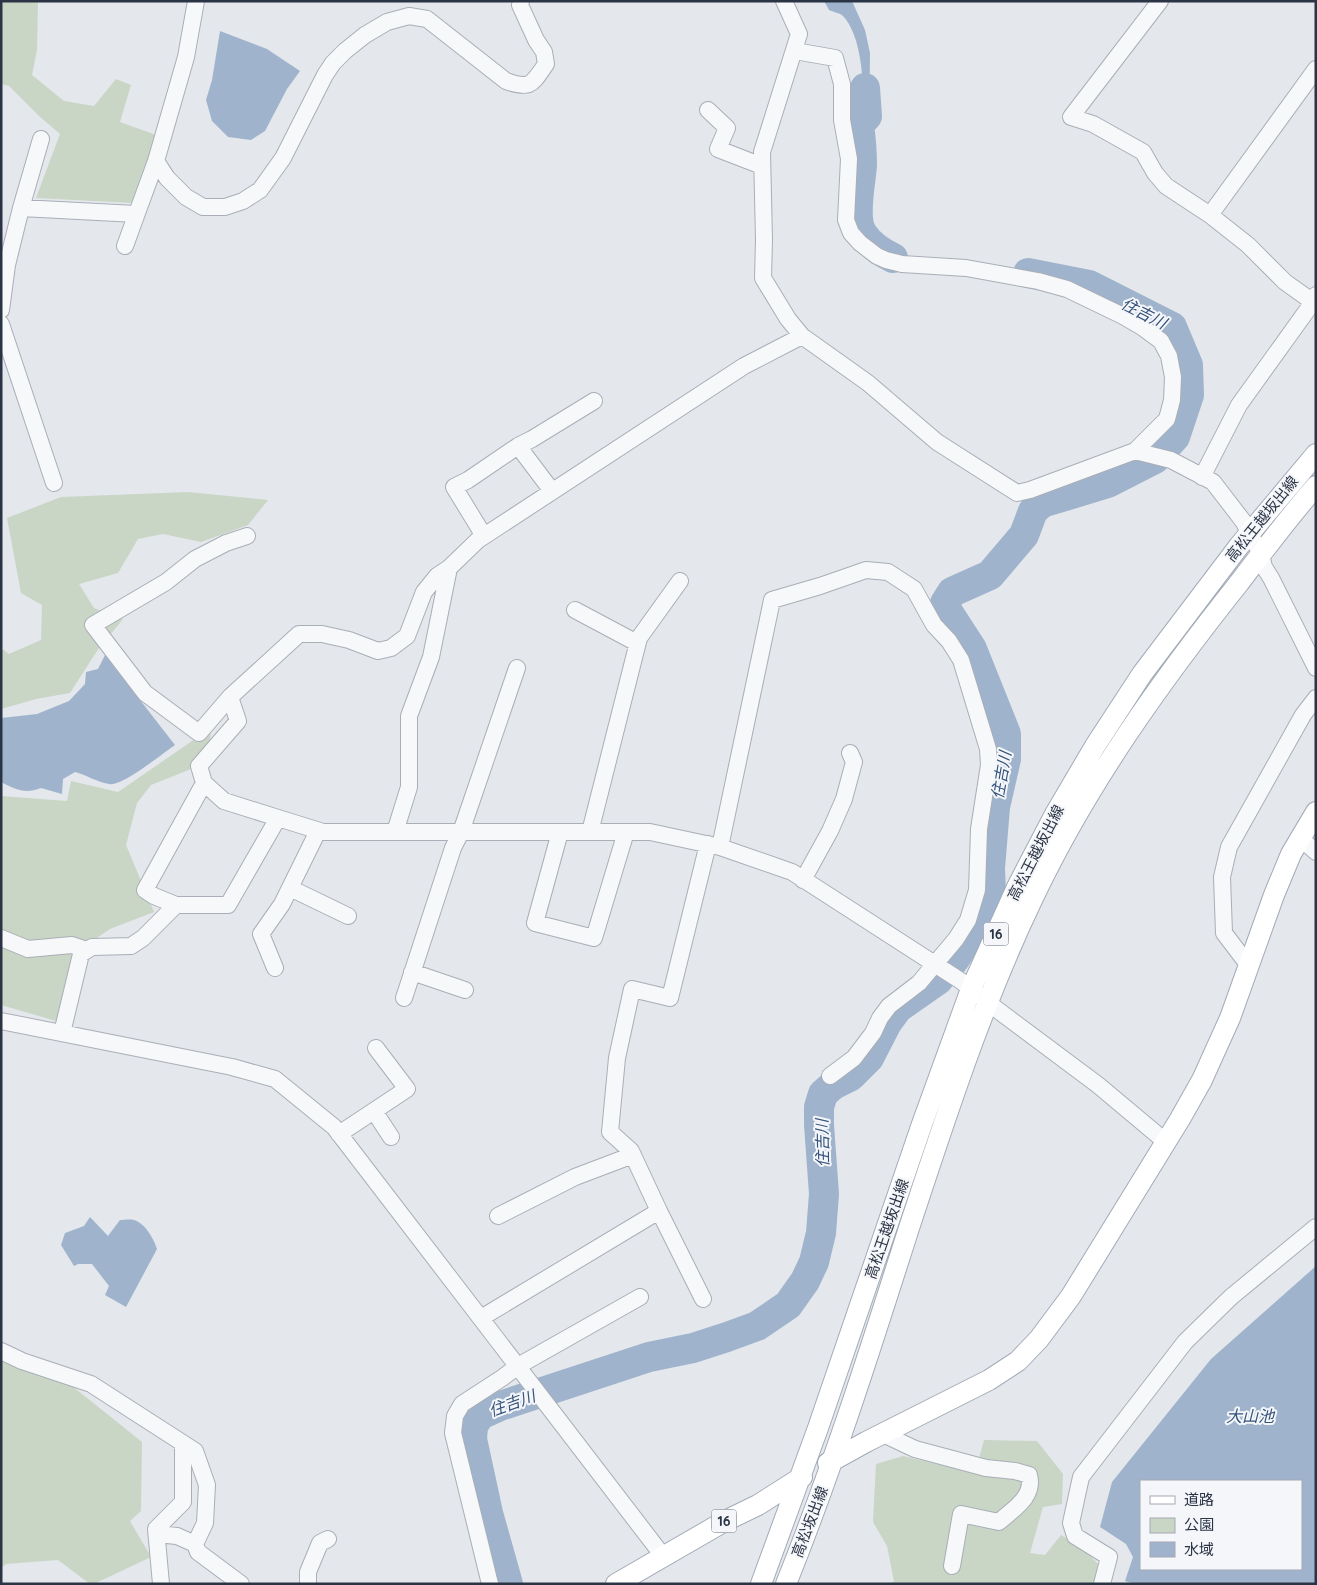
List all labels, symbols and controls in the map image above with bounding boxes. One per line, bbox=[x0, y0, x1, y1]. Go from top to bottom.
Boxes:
water label: 住吉川 bbox=[1118, 293, 1172, 334]
street label: 高松王越坂出線 bbox=[1221, 472, 1302, 565]
water label: 住吉川 bbox=[987, 748, 1015, 800]
street label: 高松王越坂出線 bbox=[1003, 802, 1068, 904]
road number: 16 bbox=[984, 922, 1008, 946]
water label: 住吉川 bbox=[812, 1117, 832, 1167]
street label: 高松王越坂出線 bbox=[860, 1176, 913, 1282]
water label: 住吉川 bbox=[486, 1385, 540, 1421]
water label: 大山池 bbox=[1226, 1406, 1276, 1426]
legend bbox=[1140, 1480, 1302, 1570]
street label: 高松坂出線 bbox=[787, 1483, 832, 1560]
text: 道路 bbox=[1184, 1490, 1214, 1509]
road number: 16 bbox=[712, 1510, 736, 1532]
text: 公園 bbox=[1184, 1515, 1214, 1534]
text: 水域 bbox=[1184, 1540, 1214, 1559]

